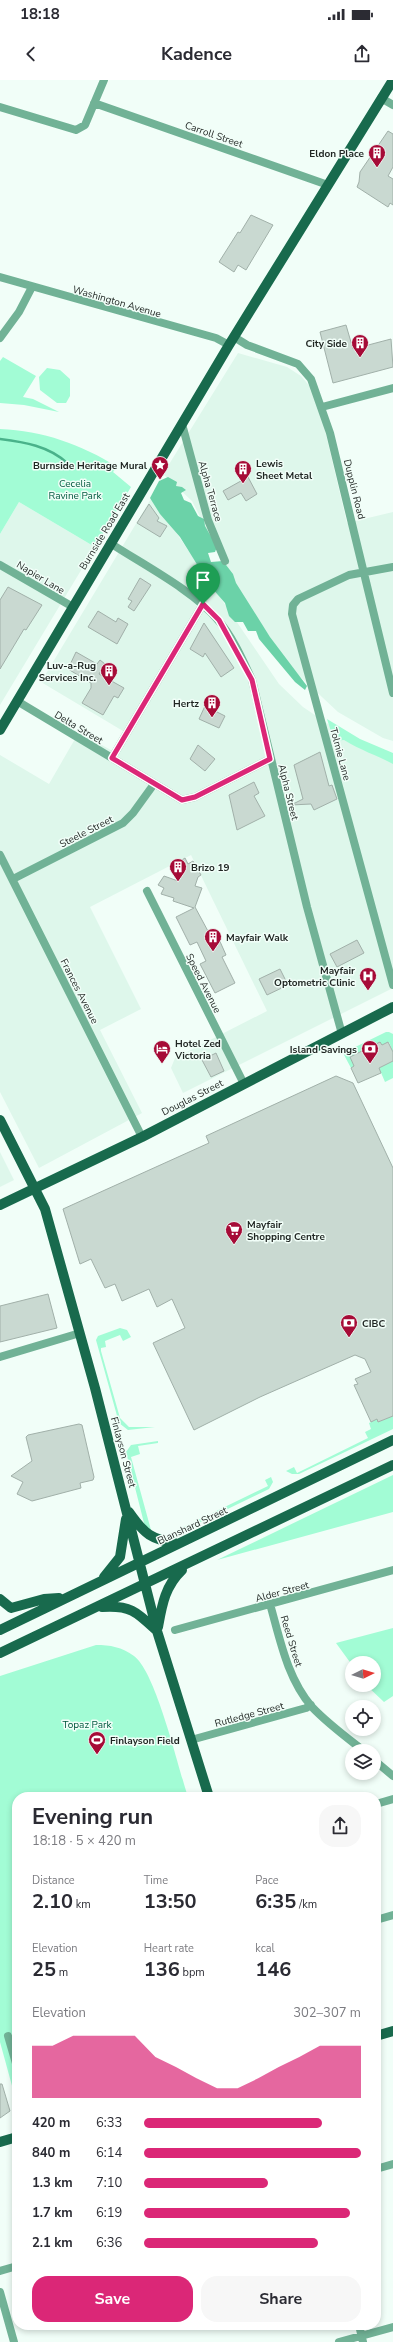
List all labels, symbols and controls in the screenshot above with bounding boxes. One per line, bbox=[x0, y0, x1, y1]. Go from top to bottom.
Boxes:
text: 18:18 bbox=[20, 4, 60, 24]
text: Kadence bbox=[161, 42, 232, 66]
icon: back bbox=[20, 43, 42, 65]
icon: share bbox=[351, 43, 373, 65]
street label: Carroll Street bbox=[183, 119, 245, 152]
building icon: Eldon Place bbox=[367, 143, 387, 168]
place label: Eldon Place bbox=[309, 147, 365, 161]
street label: Washington Avenue bbox=[71, 283, 163, 321]
building icon: City Side bbox=[350, 333, 370, 358]
place label: City Side bbox=[306, 337, 348, 351]
place icon: Burnside Heritage Mural bbox=[150, 455, 170, 480]
place label: Lewis Sheet Metal bbox=[256, 457, 313, 483]
street label: Dupplin Road bbox=[340, 458, 368, 521]
place label: Burnside Heritage Mural bbox=[33, 459, 148, 473]
street label: Alpha Terrace bbox=[195, 459, 225, 523]
building icon: Lewis Sheet Metal bbox=[233, 459, 253, 484]
park label: Cecelia Ravine Park bbox=[49, 477, 102, 503]
street label: Burnside Road East bbox=[76, 490, 134, 573]
street label: Napier Lane bbox=[14, 558, 67, 598]
pin bbox=[186, 563, 220, 604]
icon: arrive bbox=[192, 569, 214, 591]
place label: Luv-a-Rug Services Inc. bbox=[39, 659, 96, 685]
building icon: Luv-a-Rug Services Inc. bbox=[99, 661, 119, 686]
building icon: Hertz bbox=[202, 693, 222, 718]
place label: Hertz bbox=[173, 697, 199, 711]
street label: Delta Street bbox=[52, 708, 106, 748]
street label: Tolmie Lane bbox=[326, 726, 354, 782]
street label: Alpha Street bbox=[274, 763, 302, 822]
street label: Steele Street bbox=[57, 812, 116, 851]
building icon: Brizo 19 bbox=[168, 857, 188, 882]
place label: Brizo 19 bbox=[191, 861, 229, 875]
building icon: Mayfair Walk bbox=[203, 927, 223, 952]
place label: Mayfair Walk bbox=[226, 931, 289, 945]
street label: Speed Avenue bbox=[182, 951, 224, 1016]
street label: Frances Avenue bbox=[57, 957, 101, 1026]
place label: Mayfair Optometric Clinic bbox=[274, 964, 355, 990]
hospital icon: Mayfair Optometric Clinic bbox=[358, 966, 378, 991]
place label: Hotel Zed Victoria bbox=[174, 1037, 221, 1063]
hotel icon: Hotel Zed Victoria bbox=[152, 1039, 172, 1064]
bank icon: Island Savings bbox=[360, 1039, 380, 1064]
place label: Island Savings bbox=[290, 1043, 357, 1057]
street label: Douglas Street bbox=[159, 1076, 226, 1119]
place label: Mayfair Shopping Centre bbox=[247, 1218, 325, 1244]
supermarket icon: Mayfair Shopping Centre bbox=[224, 1220, 244, 1245]
bank icon: CIBC bbox=[339, 1313, 359, 1338]
place label: CIBC bbox=[362, 1317, 385, 1331]
street label: Finlayson Street bbox=[107, 1415, 139, 1490]
street label: Blanshard Street bbox=[155, 1503, 230, 1548]
street label: Alder Street bbox=[254, 1578, 311, 1606]
street label: Reed Street bbox=[277, 1614, 306, 1669]
north arrow bbox=[345, 1656, 381, 1692]
map controls bbox=[345, 1656, 381, 1780]
street label: Rutledge Street bbox=[213, 1699, 286, 1731]
button: locate bbox=[345, 1700, 381, 1736]
park label: Topaz Park bbox=[62, 1718, 113, 1732]
sports icon: Finlayson Field bbox=[87, 1730, 107, 1755]
place label: Finlayson Field bbox=[110, 1734, 180, 1748]
button: layers bbox=[345, 1744, 381, 1780]
text: Evening run bbox=[32, 1802, 153, 1832]
button: share bbox=[319, 1805, 361, 1847]
text: 18:18 · 5 × 420 m bbox=[32, 1832, 136, 1850]
text: Distance bbox=[32, 1873, 75, 1888]
text: Time bbox=[144, 1873, 168, 1888]
text: Pace bbox=[255, 1873, 279, 1888]
text: 2.10 bbox=[32, 1888, 73, 1915]
text: 13:50 bbox=[144, 1888, 197, 1915]
text: 6:35 bbox=[255, 1888, 296, 1915]
text: km bbox=[73, 1897, 91, 1912]
text: /km bbox=[296, 1897, 317, 1912]
text: Elevation bbox=[32, 1941, 78, 1956]
text: Heart rate bbox=[144, 1941, 194, 1956]
text: kcal bbox=[255, 1941, 275, 1956]
text: 25 bbox=[32, 1956, 56, 1983]
text: 136 bbox=[144, 1956, 180, 1983]
text: 146 bbox=[255, 1956, 291, 1983]
text: m bbox=[56, 1965, 68, 1980]
text: bpm bbox=[180, 1965, 205, 1980]
text: Elevation bbox=[32, 2004, 86, 2022]
text: 302–307 m bbox=[293, 2004, 361, 2022]
text: 420 m bbox=[32, 2114, 70, 2132]
text: 6:33 bbox=[96, 2114, 122, 2132]
text: 840 m bbox=[32, 2144, 70, 2162]
text: 6:14 bbox=[96, 2144, 122, 2162]
text: 1.3 km bbox=[32, 2174, 73, 2192]
text: 7:10 bbox=[96, 2174, 122, 2192]
text: 1.7 km bbox=[32, 2204, 73, 2222]
text: 6:19 bbox=[96, 2204, 122, 2222]
text: 2.1 km bbox=[32, 2234, 73, 2252]
text: 6:36 bbox=[96, 2234, 122, 2252]
button: Save bbox=[32, 2276, 193, 2322]
button: Share bbox=[201, 2276, 361, 2322]

